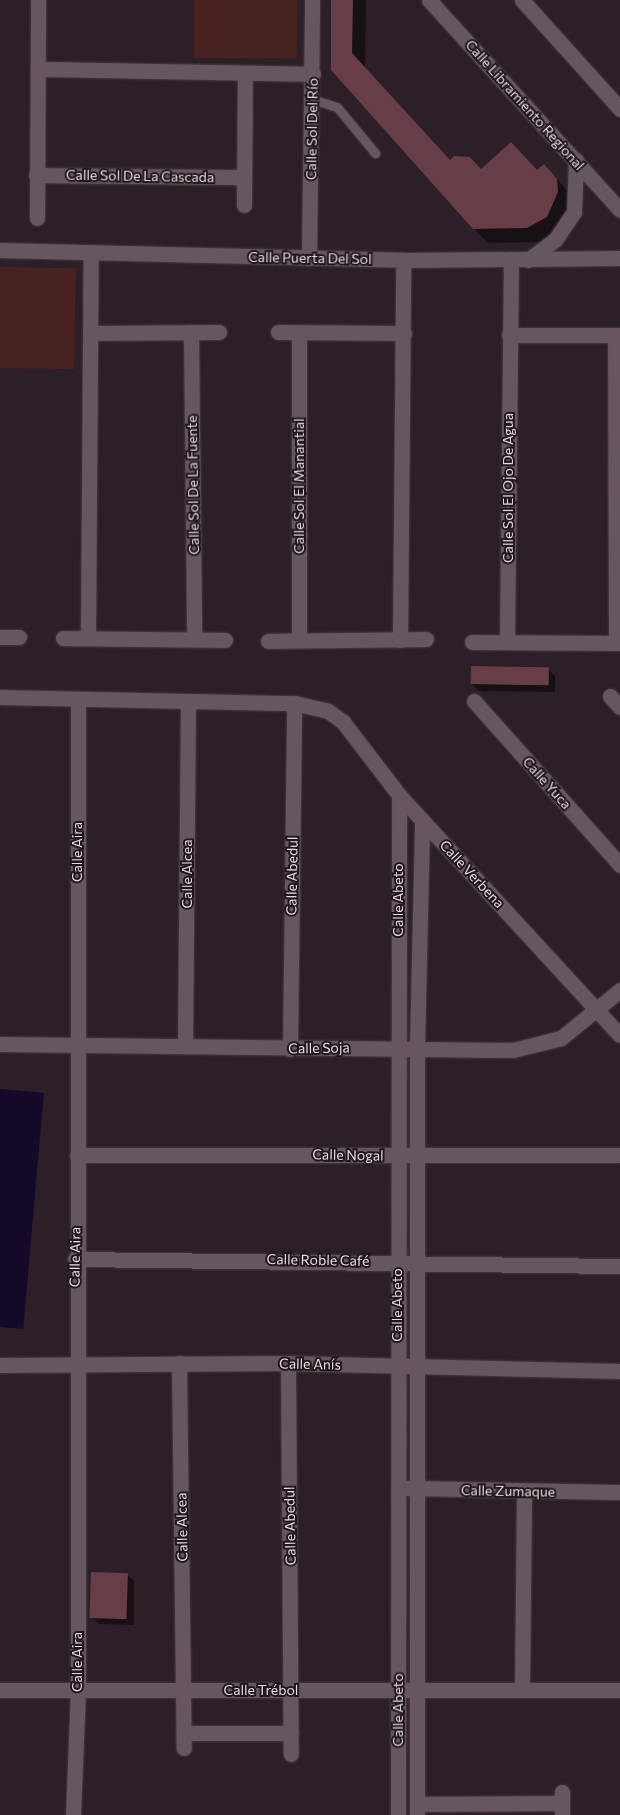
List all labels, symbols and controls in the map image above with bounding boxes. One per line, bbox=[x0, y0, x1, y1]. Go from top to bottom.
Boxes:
street label: Calle Libramiento Regional bbox=[462, 36, 588, 174]
street label: Calle Sol Del Río bbox=[303, 78, 321, 180]
street label: Calle Sol De La Cascada bbox=[66, 166, 214, 186]
street label: Calle Puerta Del Sol bbox=[248, 249, 372, 267]
street label: Calle Sol El Ojo De Agua bbox=[500, 413, 516, 563]
street label: Calle Sol De La Fuente bbox=[183, 415, 203, 555]
street label: Calle Sol El Manantial bbox=[291, 418, 307, 554]
street label: Calle Yuca bbox=[519, 753, 575, 813]
street label: Calle Aira bbox=[69, 822, 85, 882]
street label: Calle Abedul bbox=[283, 836, 301, 916]
street label: Calle Verbena bbox=[436, 837, 508, 911]
street label: Calle Alcea bbox=[179, 840, 195, 908]
street label: Calle Abeto bbox=[390, 863, 406, 937]
street label: Calle Soja bbox=[288, 1039, 350, 1057]
street label: Calle Nogal bbox=[312, 1146, 384, 1164]
street label: Calle Aira bbox=[66, 1227, 84, 1287]
street label: Calle Roble Café bbox=[266, 1251, 370, 1269]
street label: Calle Abeto bbox=[389, 1268, 405, 1342]
street label: Calle Anís bbox=[279, 1355, 341, 1373]
street label: Calle Zumaque bbox=[461, 1482, 555, 1500]
street label: Calle Abedul bbox=[281, 1486, 299, 1566]
street label: Calle Alcea bbox=[173, 1492, 191, 1562]
street label: Calle Aira bbox=[69, 1632, 85, 1692]
street label: Calle Abeto bbox=[390, 1673, 406, 1747]
street label: Calle Trébol bbox=[224, 1682, 298, 1698]

